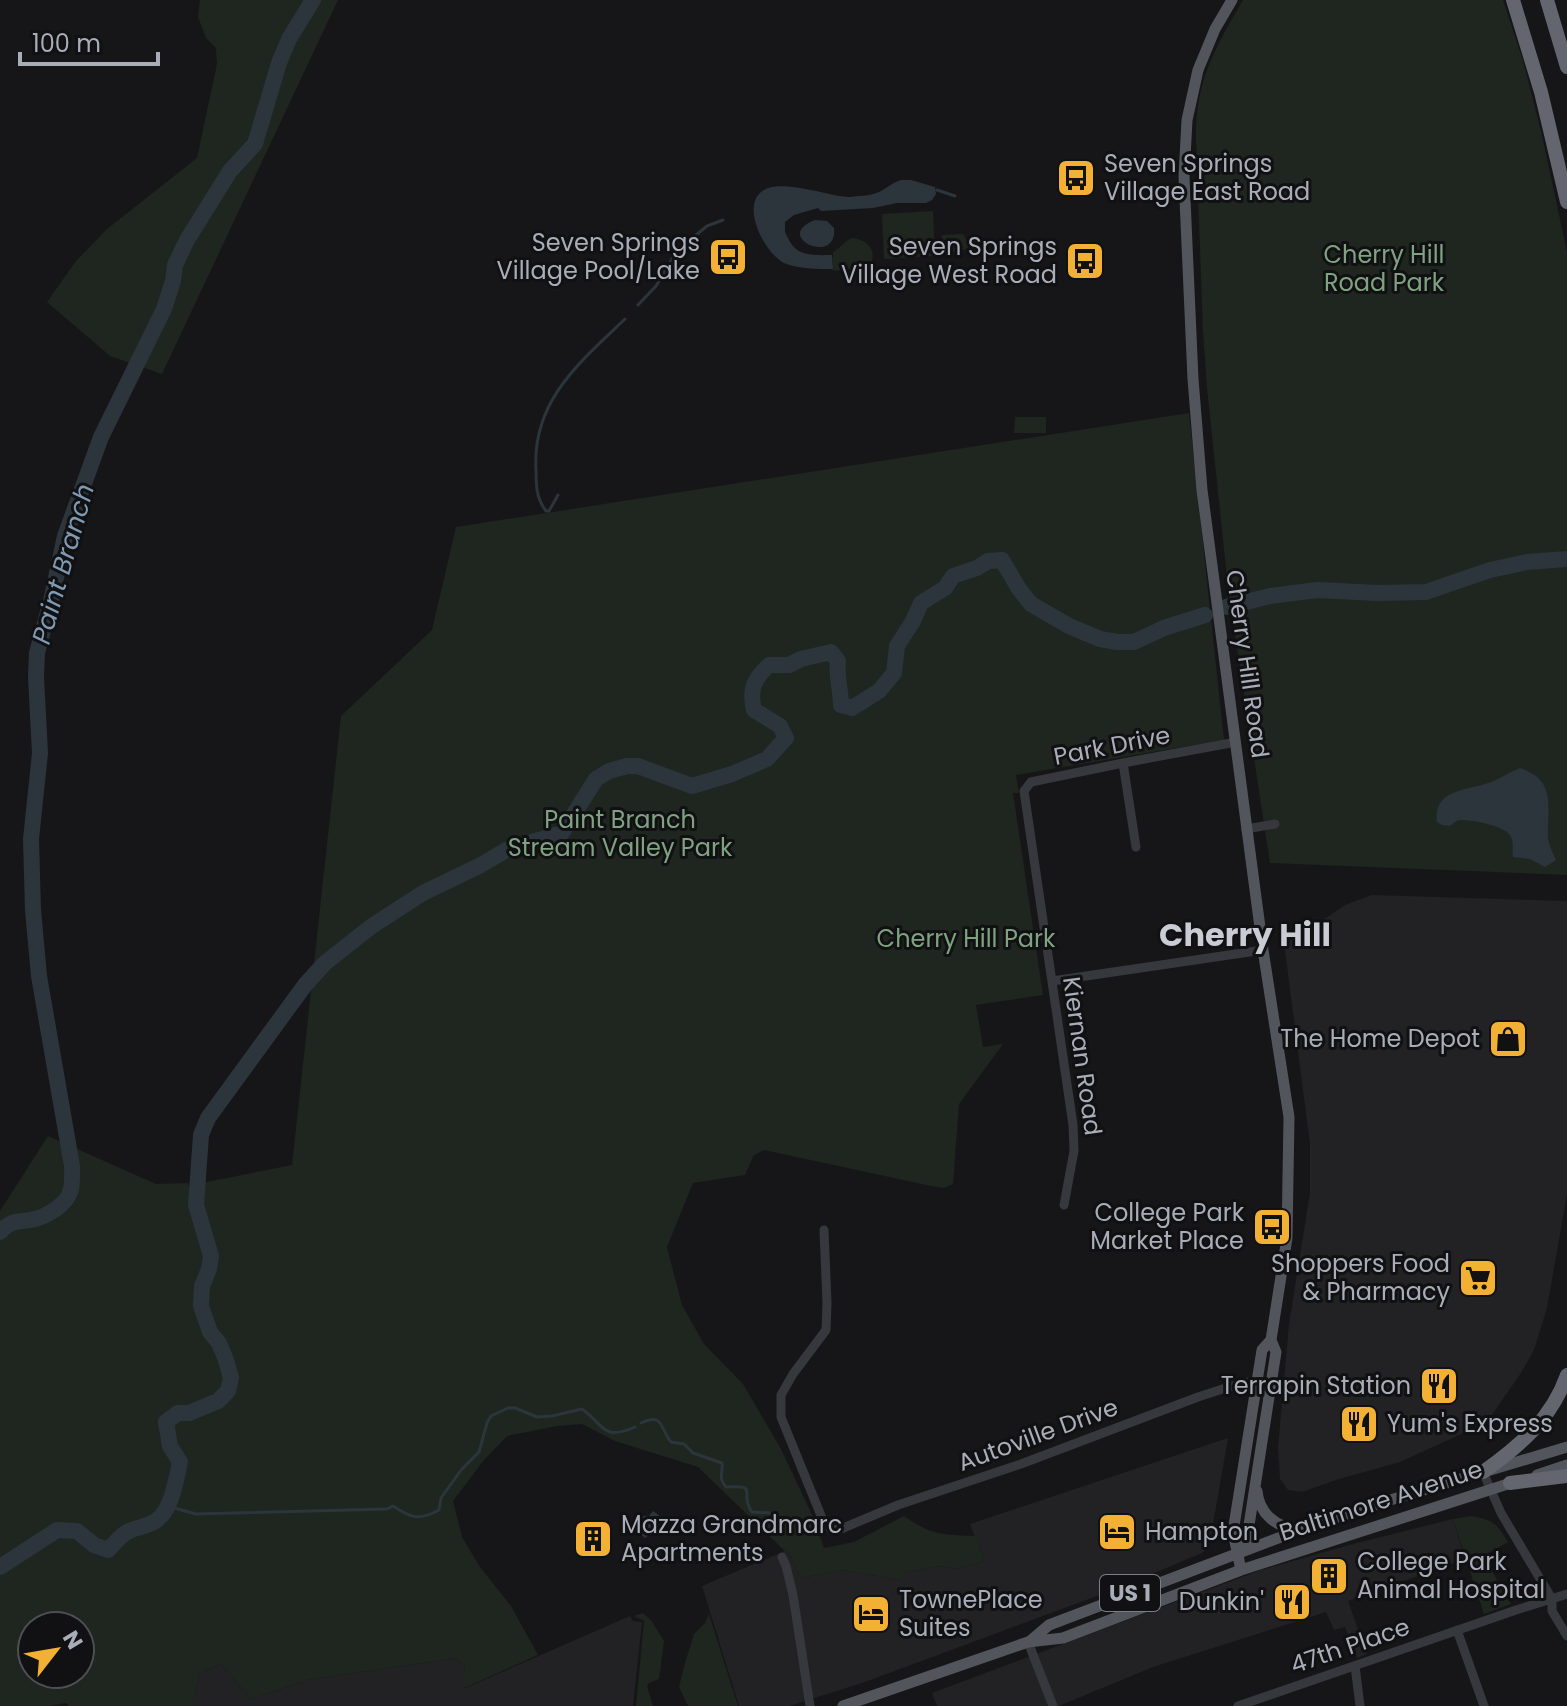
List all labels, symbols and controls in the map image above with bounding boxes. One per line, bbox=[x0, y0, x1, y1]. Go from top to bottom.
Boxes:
scale bar bbox=[20, 16, 158, 66]
text: 100 m bbox=[32, 27, 101, 60]
place label: Seven Springs Village East Road bbox=[1104, 147, 1310, 208]
bus stop icon: Seven Springs Village East Road bbox=[1055, 157, 1097, 199]
place label: Seven Springs Village Pool/Lake bbox=[497, 226, 700, 287]
place label: Seven Springs Village West Road bbox=[841, 230, 1057, 291]
bus stop icon: Seven Springs Village Pool/Lake bbox=[707, 236, 749, 278]
park label: Cherry Hill Road Park bbox=[1324, 238, 1445, 299]
bus stop icon: Seven Springs Village West Road bbox=[1064, 240, 1106, 282]
water label: Paint Branch bbox=[23, 480, 103, 648]
street label: Cherry Hill Road bbox=[1218, 568, 1277, 760]
street label: Park Drive bbox=[1051, 718, 1173, 773]
park label: Paint Branch Stream Valley Park bbox=[508, 803, 733, 864]
district label: Cherry Hill bbox=[1159, 912, 1331, 957]
park label: Cherry Hill Park bbox=[877, 922, 1056, 955]
street label: Kiernan Road bbox=[1055, 974, 1110, 1137]
shop icon: The Home Depot bbox=[1487, 1018, 1529, 1060]
place label: The Home Depot bbox=[1280, 1022, 1480, 1055]
place label: College Park Market Place bbox=[1090, 1196, 1245, 1257]
bus stop icon: College Park Market Place bbox=[1251, 1206, 1293, 1248]
place label: Shoppers Food & Pharmacy bbox=[1271, 1247, 1450, 1308]
supermarket icon: Shoppers Food & Pharmacy bbox=[1457, 1257, 1499, 1299]
restaurant icon: Terrapin Station bbox=[1418, 1365, 1460, 1407]
place label: Terrapin Station bbox=[1221, 1369, 1411, 1402]
street label: Autoville Drive bbox=[953, 1390, 1123, 1479]
restaurant icon: Yum's Express bbox=[1338, 1403, 1380, 1445]
place label: Yum's Express bbox=[1387, 1407, 1553, 1440]
street label: Baltimore Avenue bbox=[1275, 1452, 1487, 1549]
place label: Mazza Grandmarc Apartments bbox=[621, 1508, 842, 1569]
hotel icon: Hampton bbox=[1096, 1511, 1138, 1553]
place label: Hampton bbox=[1145, 1515, 1258, 1548]
building icon: Mazza Grandmarc Apartments bbox=[572, 1518, 614, 1560]
place label: College Park Animal Hospital bbox=[1357, 1545, 1545, 1606]
building icon: College Park Animal Hospital bbox=[1308, 1555, 1350, 1597]
road number: US 1 bbox=[1100, 1575, 1160, 1611]
restaurant icon: Dunkin' bbox=[1271, 1581, 1313, 1623]
place label: TownePlace Suites bbox=[899, 1583, 1043, 1644]
place label: Dunkin' bbox=[1179, 1585, 1264, 1618]
hotel icon: TownePlace Suites bbox=[850, 1593, 892, 1635]
north arrow bbox=[16, 1610, 96, 1690]
street label: 47th Place bbox=[1286, 1610, 1414, 1681]
text: N bbox=[55, 1625, 90, 1655]

